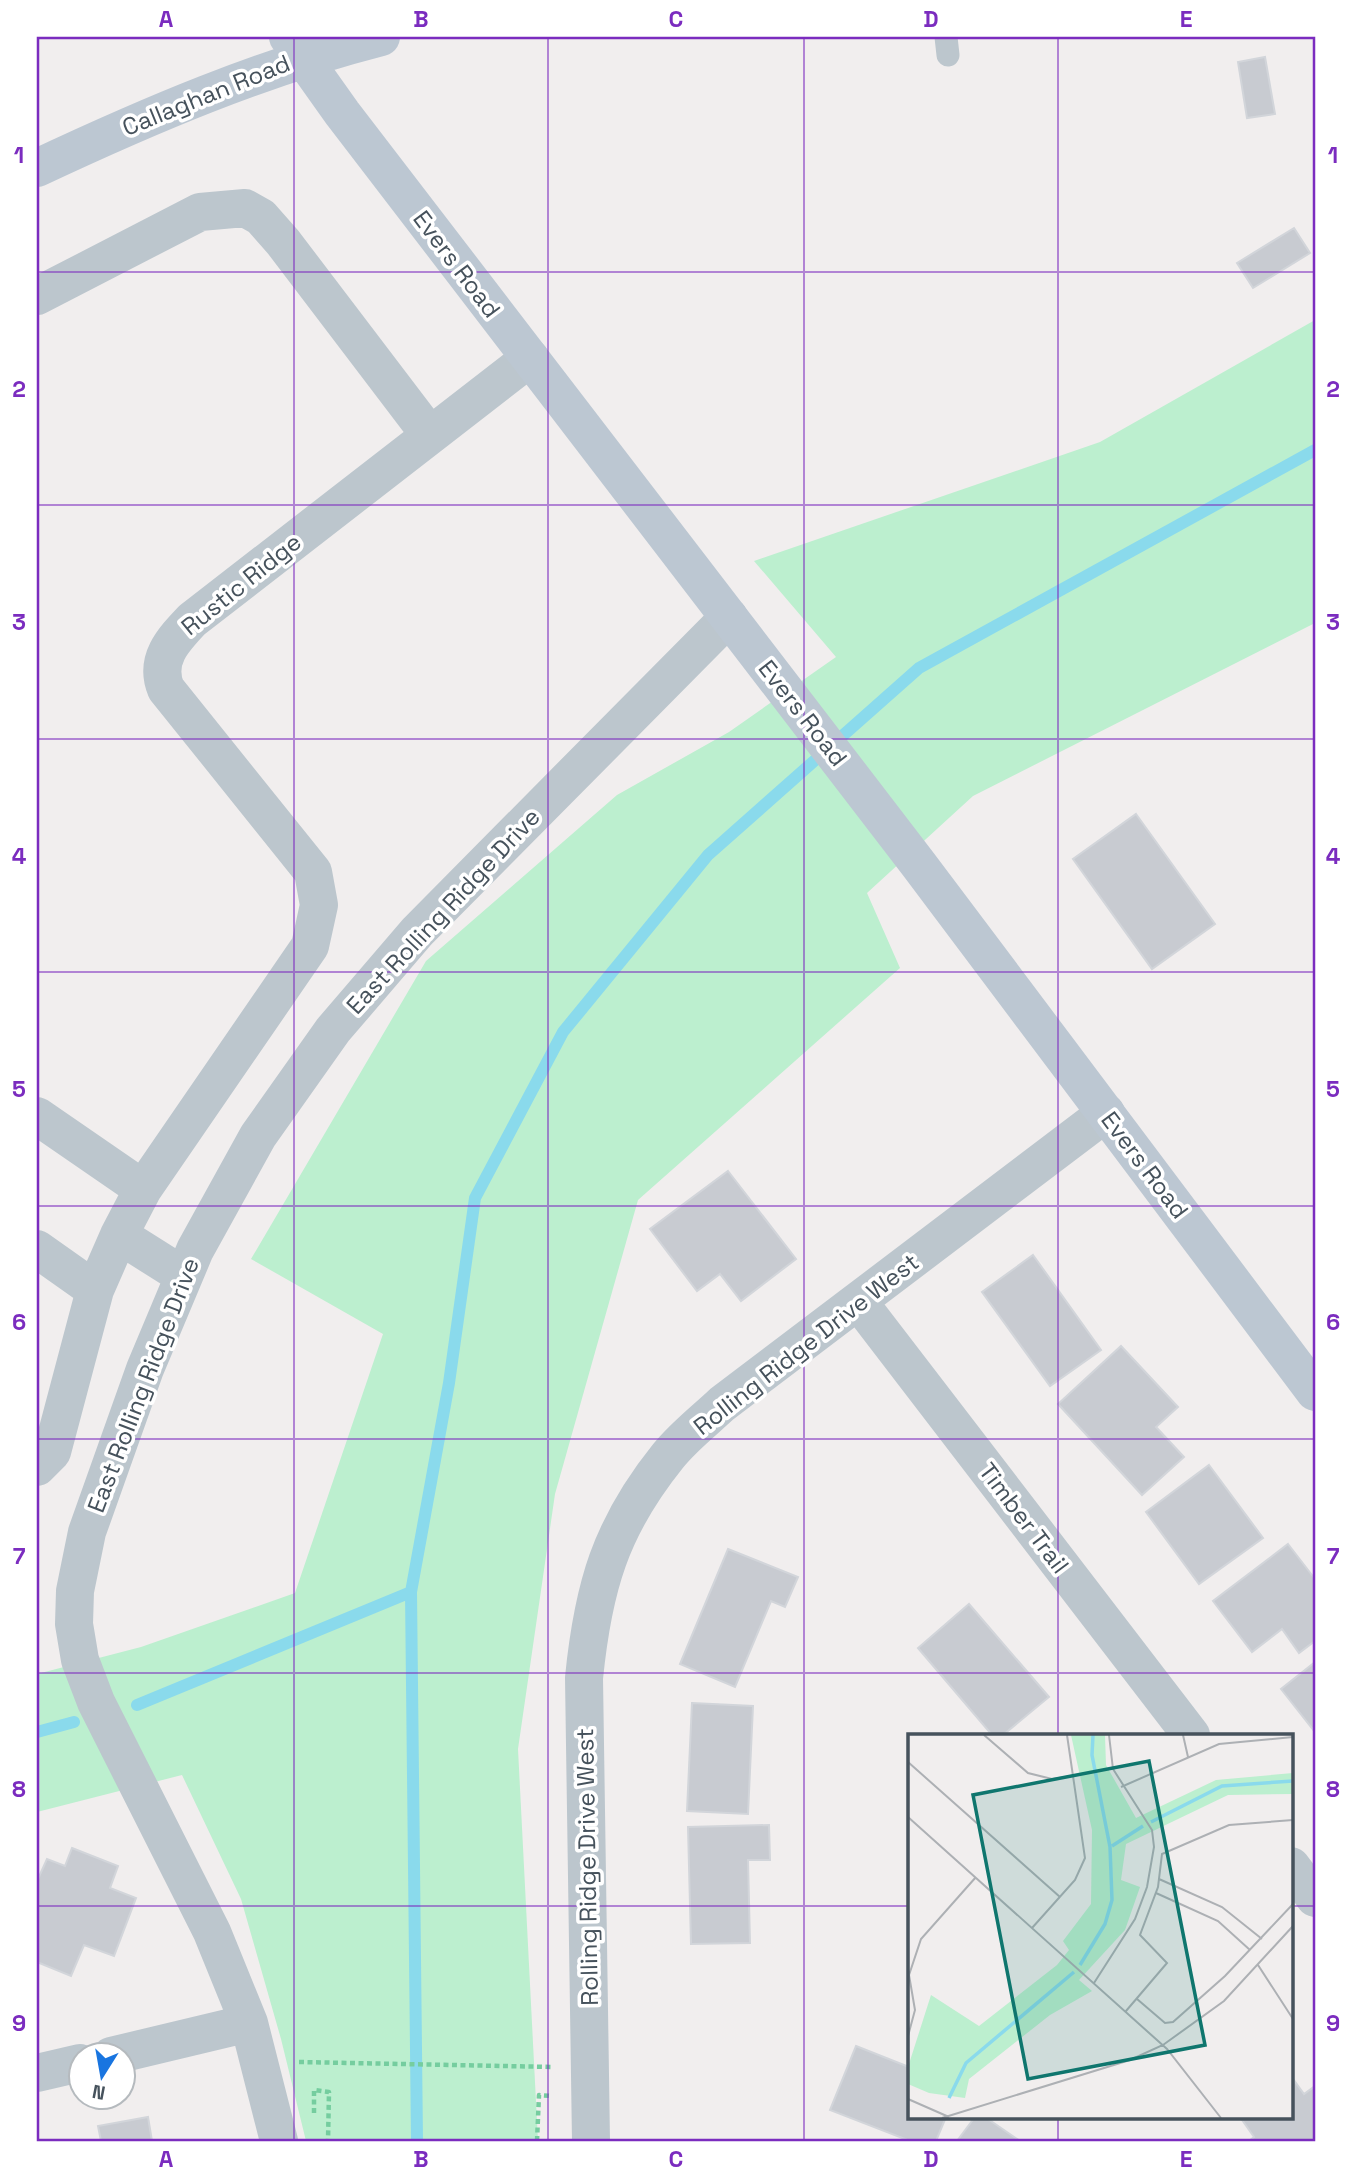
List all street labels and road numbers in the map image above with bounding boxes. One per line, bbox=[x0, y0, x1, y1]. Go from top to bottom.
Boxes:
street label: Callaghan Road bbox=[118, 47, 294, 143]
street label: Evers Road bbox=[406, 204, 508, 324]
street label: Rustic Ridge bbox=[175, 526, 307, 642]
street label: Evers Road bbox=[752, 654, 854, 772]
street label: East Rolling Ridge Drive bbox=[339, 802, 547, 1020]
street label: Evers Road bbox=[1094, 1105, 1196, 1225]
street label: Rolling Ridge Drive West bbox=[687, 1246, 925, 1442]
street label: East Rolling Ridge Drive bbox=[80, 1253, 206, 1517]
street label: Timber Trail bbox=[972, 1456, 1076, 1580]
street label: Rolling Ridge Drive West bbox=[569, 1728, 605, 2006]

